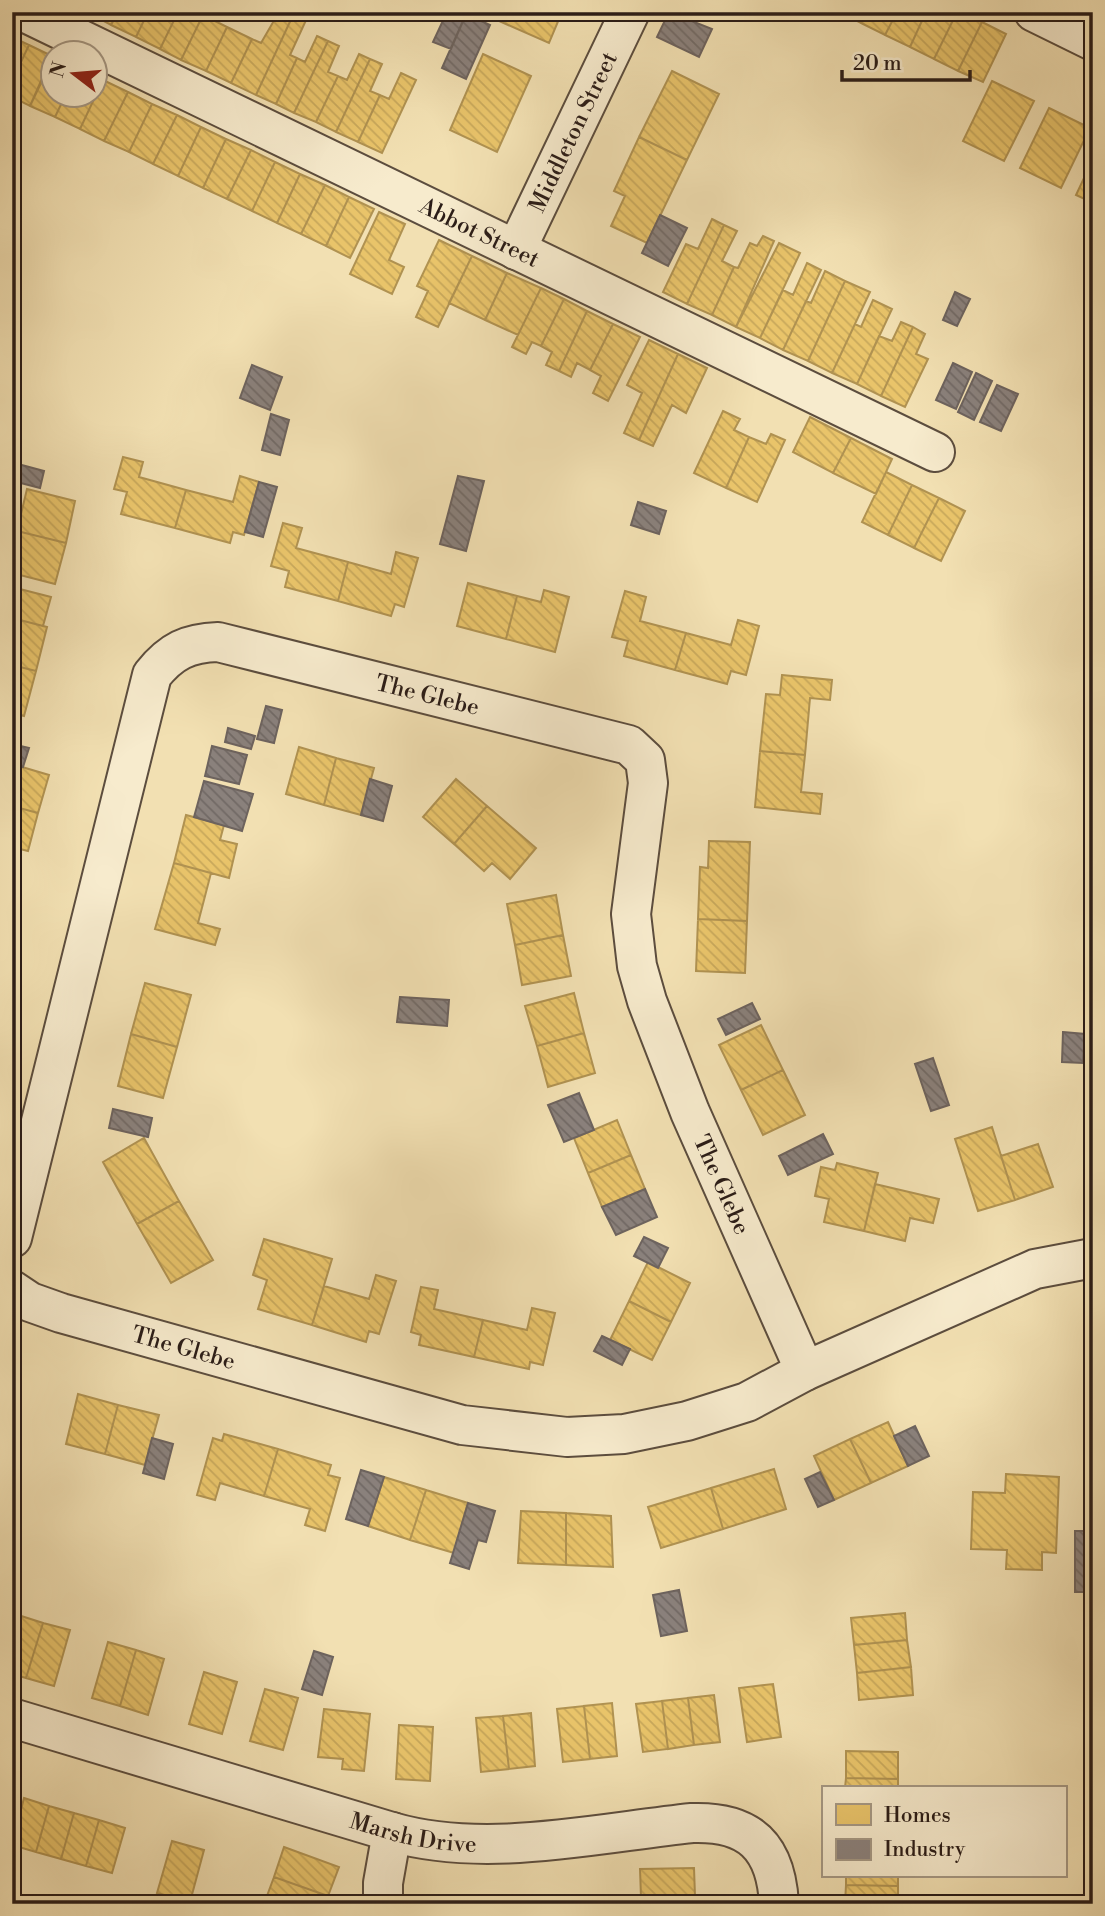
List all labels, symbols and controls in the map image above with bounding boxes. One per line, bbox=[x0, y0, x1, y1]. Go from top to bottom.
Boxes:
north arrow bbox=[38, 38, 108, 108]
scale bar bbox=[842, 38, 970, 82]
street label: Middleton Street bbox=[523, 48, 624, 217]
text: 20 m bbox=[853, 51, 902, 77]
text: N bbox=[45, 59, 72, 80]
street label: Abbot Street bbox=[414, 192, 544, 274]
street label: The Glebe bbox=[373, 669, 482, 722]
street label: The Glebe bbox=[687, 1131, 756, 1239]
street label: The Glebe bbox=[129, 1321, 238, 1376]
legend bbox=[822, 1786, 1066, 1878]
text: Homes bbox=[884, 1803, 951, 1829]
street label: Marsh Drive bbox=[346, 1807, 477, 1859]
text: Industry bbox=[884, 1837, 966, 1863]

